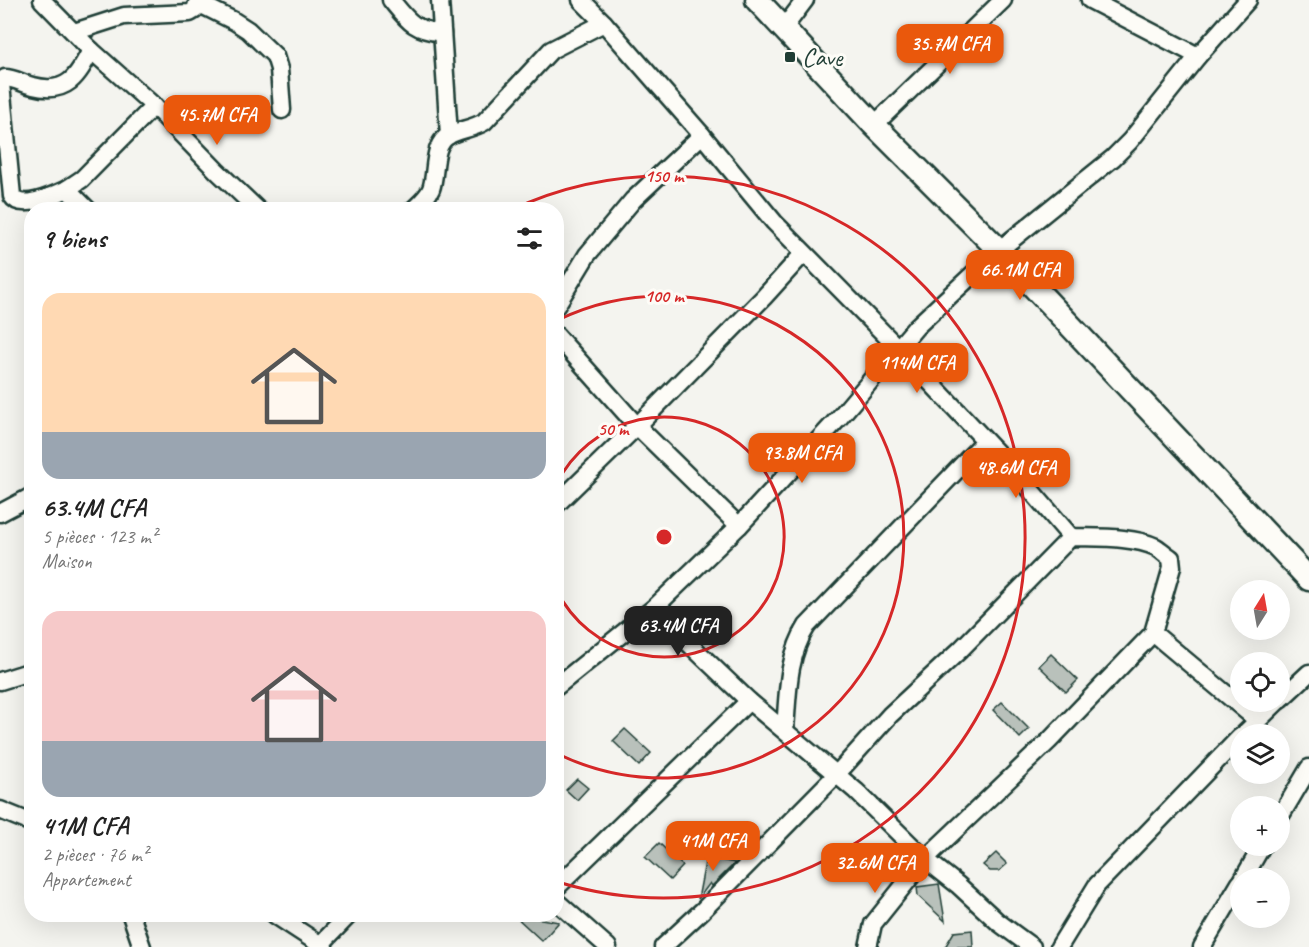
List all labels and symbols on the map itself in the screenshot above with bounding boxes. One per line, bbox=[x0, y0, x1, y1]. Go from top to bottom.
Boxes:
pin: 35.7M CFA bbox=[881, 24, 1019, 75]
place label: Cave bbox=[802, 41, 844, 74]
marker: Cave bbox=[783, 50, 797, 64]
pin: 45.7M CFA bbox=[148, 95, 286, 146]
text: 150 m bbox=[645, 165, 685, 187]
pin: 66.1M CFA bbox=[951, 250, 1089, 301]
text: 100 m bbox=[645, 285, 685, 307]
pin: 114M CFA bbox=[855, 343, 979, 394]
text: 50 m bbox=[598, 418, 630, 440]
pin: 93.8M CFA bbox=[733, 433, 871, 484]
pin: 48.6M CFA bbox=[947, 448, 1085, 499]
centre of rings bbox=[654, 527, 674, 547]
north arrow bbox=[1230, 580, 1290, 640]
pin: 63.4M CFA bbox=[609, 606, 747, 657]
pin: 41M CFA bbox=[658, 821, 768, 872]
pin: 32.6M CFA bbox=[806, 843, 944, 894]

